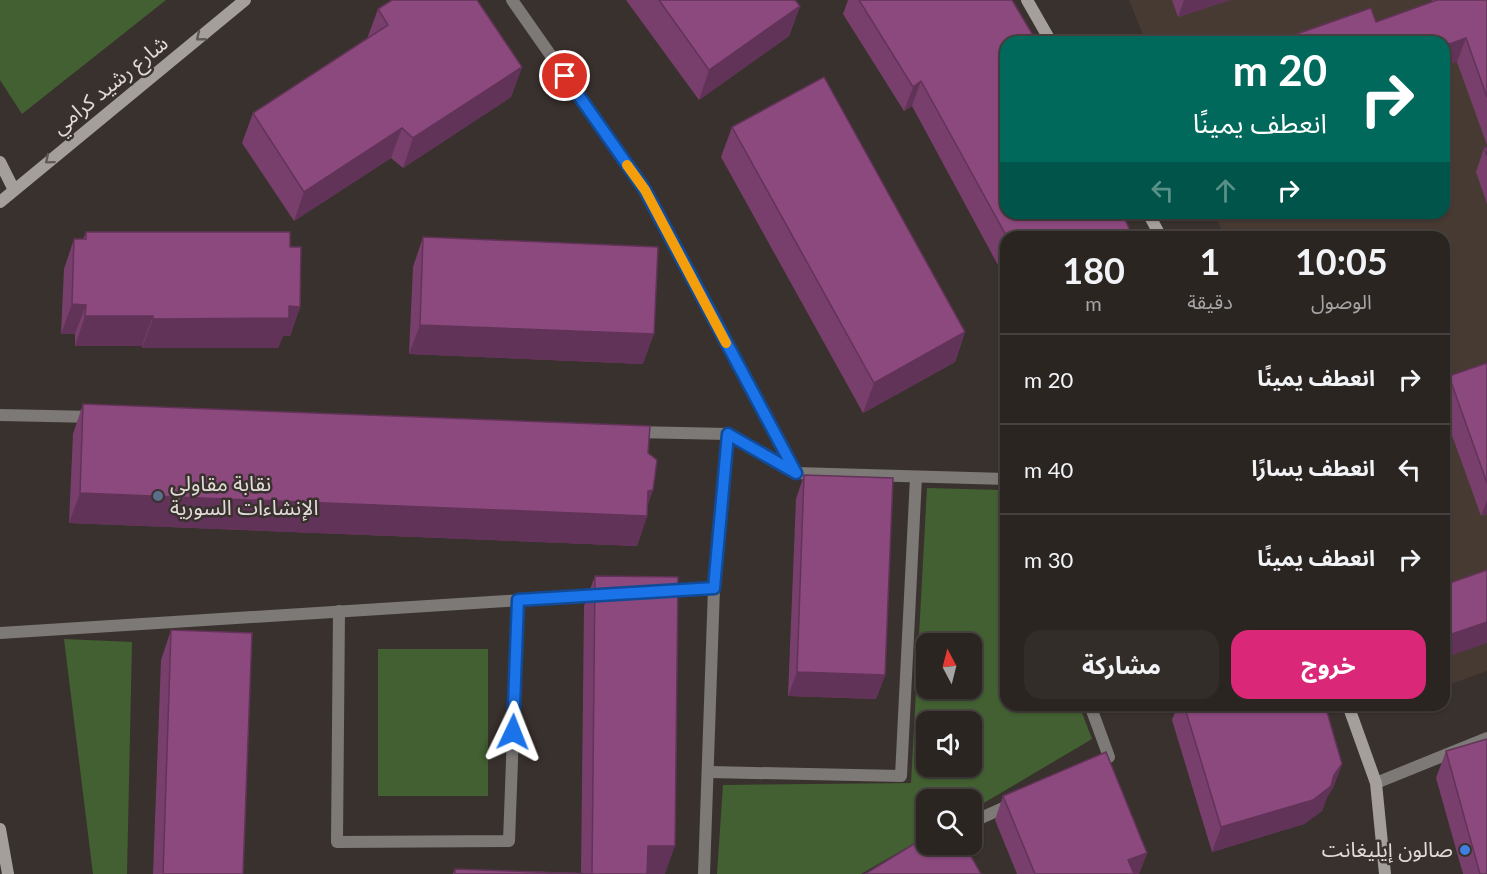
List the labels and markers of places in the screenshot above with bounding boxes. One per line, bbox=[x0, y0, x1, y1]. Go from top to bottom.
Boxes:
pin bbox=[539, 50, 590, 101]
place label: نقابة مقاولي الإنشاءات السورية bbox=[170, 470, 318, 521]
marker: نقابة مقاولي الإنشاءات السورية bbox=[151, 489, 165, 503]
place label: صالون إيليغانت bbox=[1322, 836, 1453, 863]
marker: صالون إيليغانت bbox=[1458, 843, 1472, 857]

